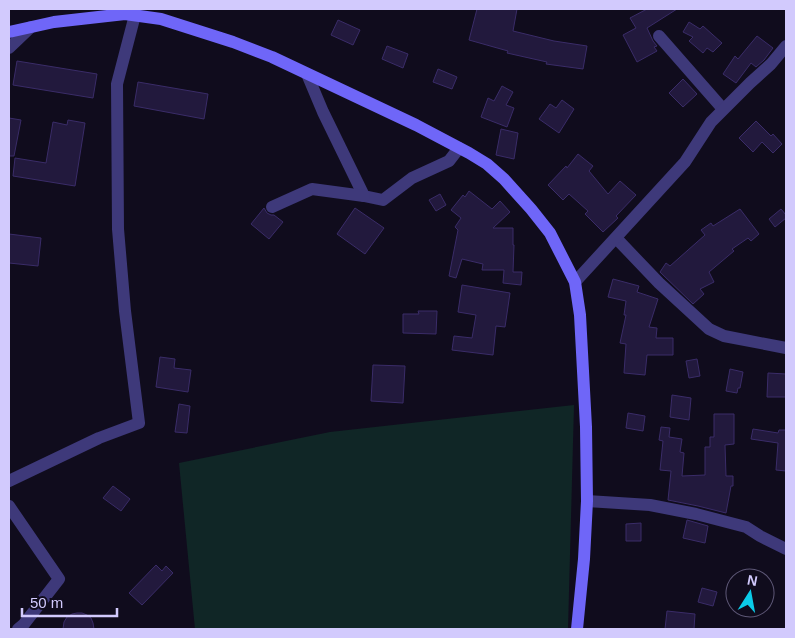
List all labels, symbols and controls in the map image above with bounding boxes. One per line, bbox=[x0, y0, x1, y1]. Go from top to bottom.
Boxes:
north arrow bbox=[725, 568, 775, 618]
text: N bbox=[746, 571, 759, 589]
scale bar bbox=[22, 586, 118, 618]
text: 50 m bbox=[30, 594, 63, 611]

